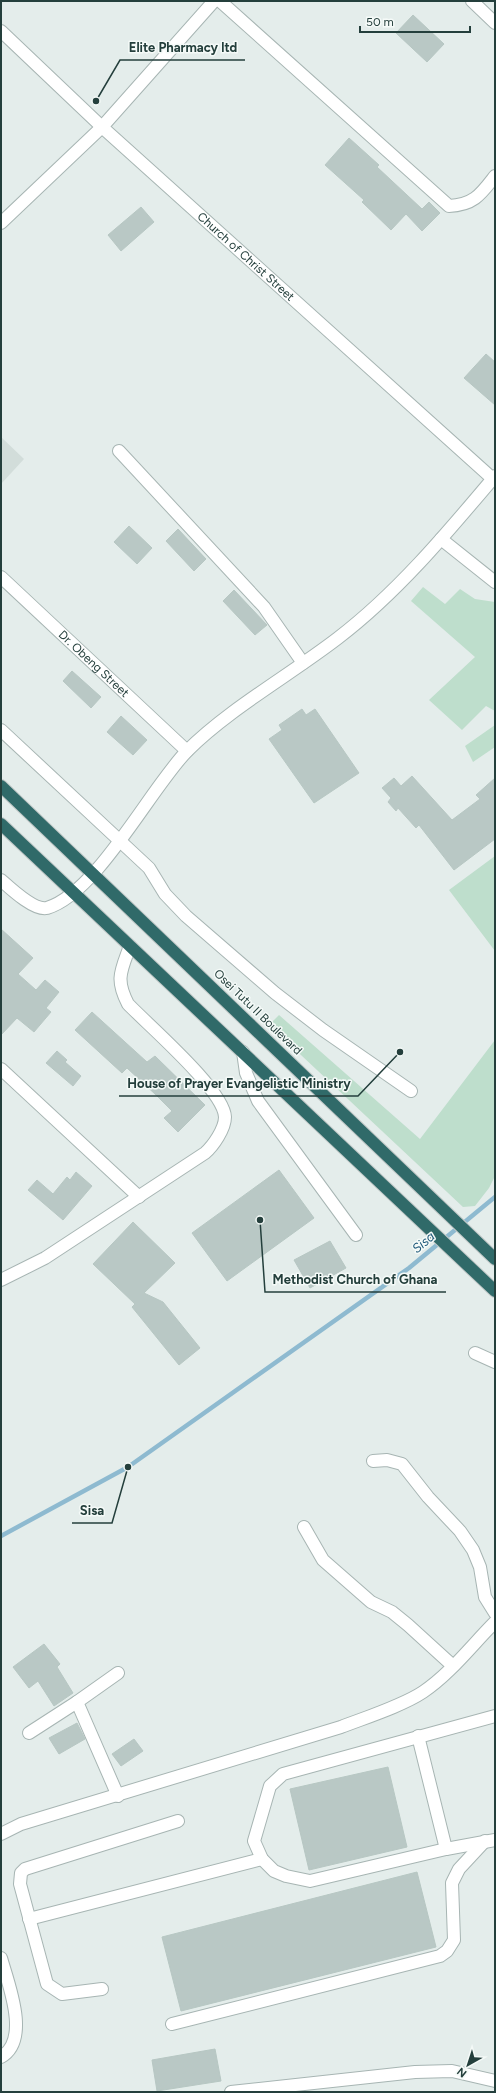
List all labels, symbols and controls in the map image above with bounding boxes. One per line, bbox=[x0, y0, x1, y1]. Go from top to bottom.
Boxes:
scale bar bbox=[360, 8, 470, 34]
text: 50 m bbox=[366, 15, 394, 29]
callout: Elite Pharmacy ltd bbox=[120, 35, 245, 60]
text: Elite Pharmacy ltd bbox=[129, 40, 237, 55]
street label: Church of Christ Street bbox=[195, 209, 298, 304]
street label: Dr. Obeng Street bbox=[56, 628, 132, 700]
street label: Osei Tutu II Boulevard bbox=[211, 966, 305, 1058]
callout: House of Prayer Evangelistic Ministry bbox=[119, 1071, 358, 1096]
text: House of Prayer Evangelistic Ministry bbox=[127, 1076, 351, 1091]
water label: Sisa bbox=[409, 1228, 438, 1256]
callout: Methodist Church of Ghana bbox=[265, 1267, 446, 1292]
text: Methodist Church of Ghana bbox=[273, 1272, 437, 1287]
callout: Sisa bbox=[72, 1498, 112, 1523]
text: Sisa bbox=[80, 1503, 104, 1518]
north arrow bbox=[448, 2045, 488, 2085]
text: N bbox=[455, 2065, 469, 2080]

